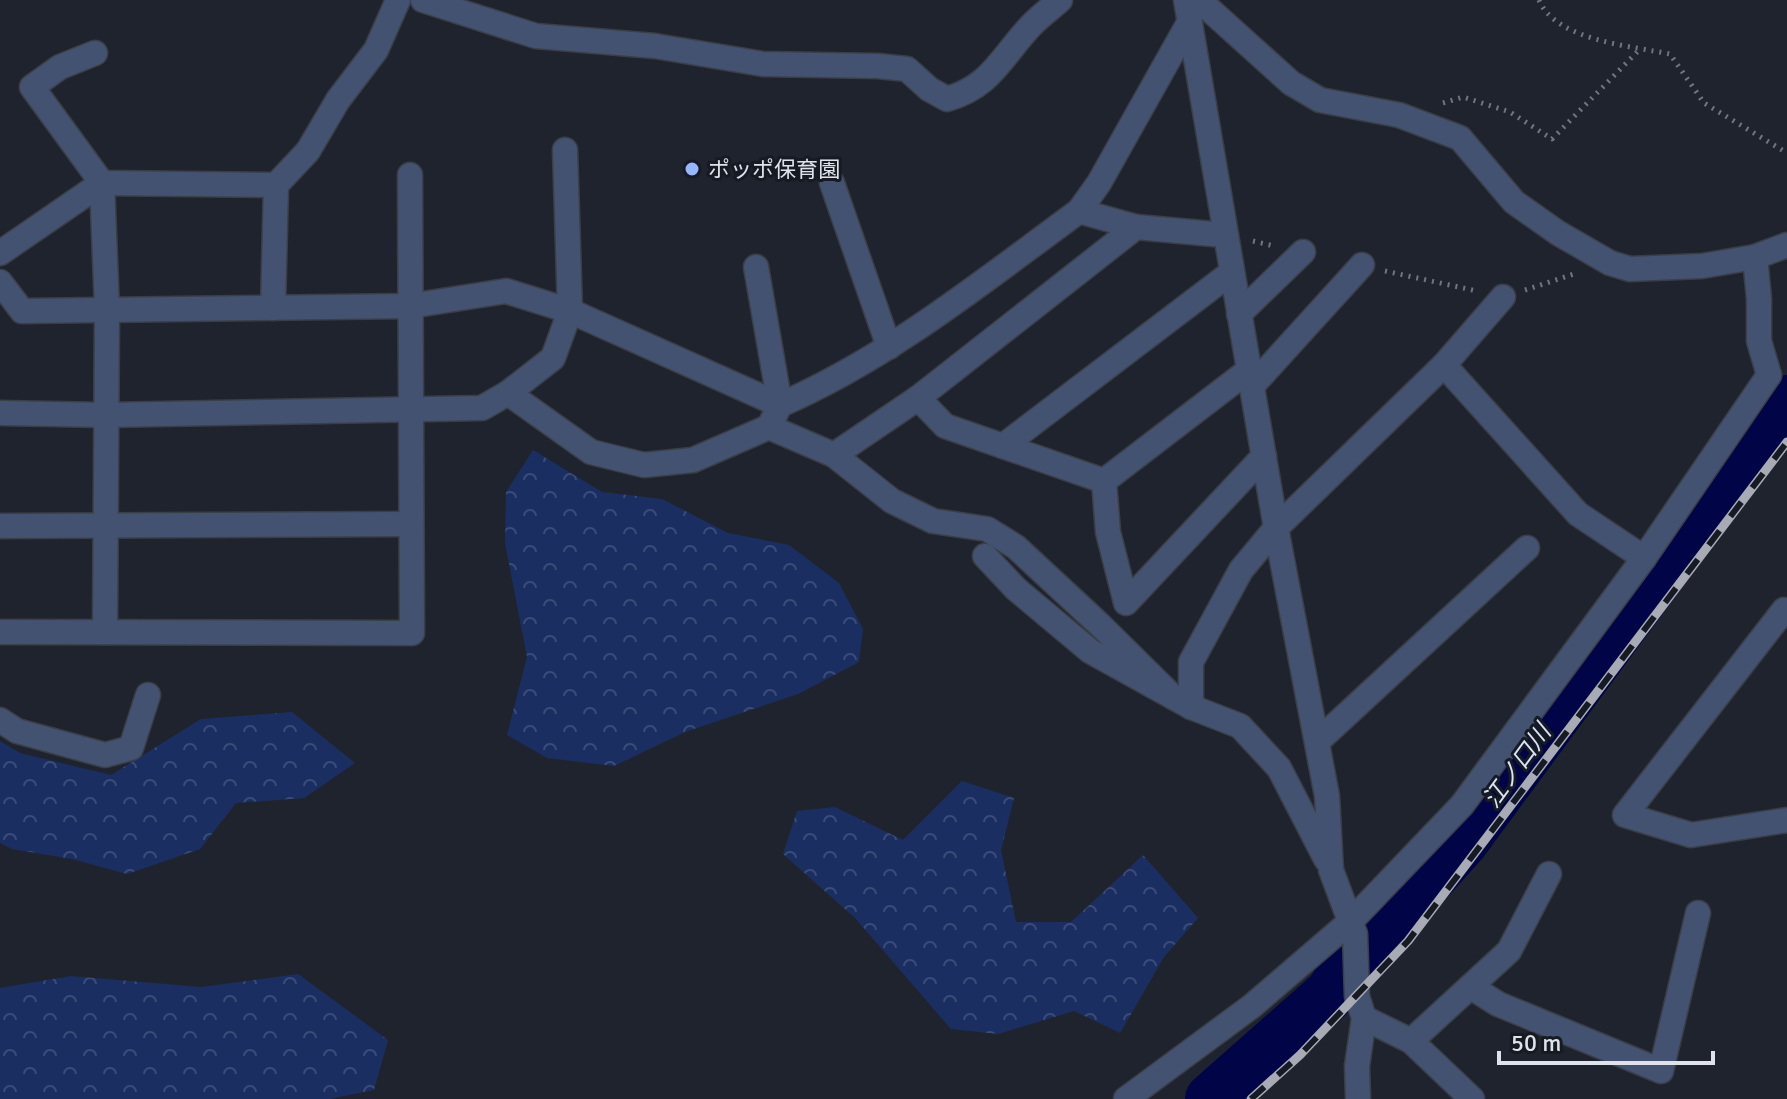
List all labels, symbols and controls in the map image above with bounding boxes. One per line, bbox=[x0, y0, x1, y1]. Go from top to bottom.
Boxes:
place label: ポッポ保育園 bbox=[708, 156, 840, 183]
marker: ポッポ保育園 bbox=[683, 160, 701, 178]
water label: 江ノ口川 bbox=[1477, 716, 1559, 814]
scale bar bbox=[1499, 1015, 1713, 1065]
text: 50 m bbox=[1511, 1028, 1561, 1058]

